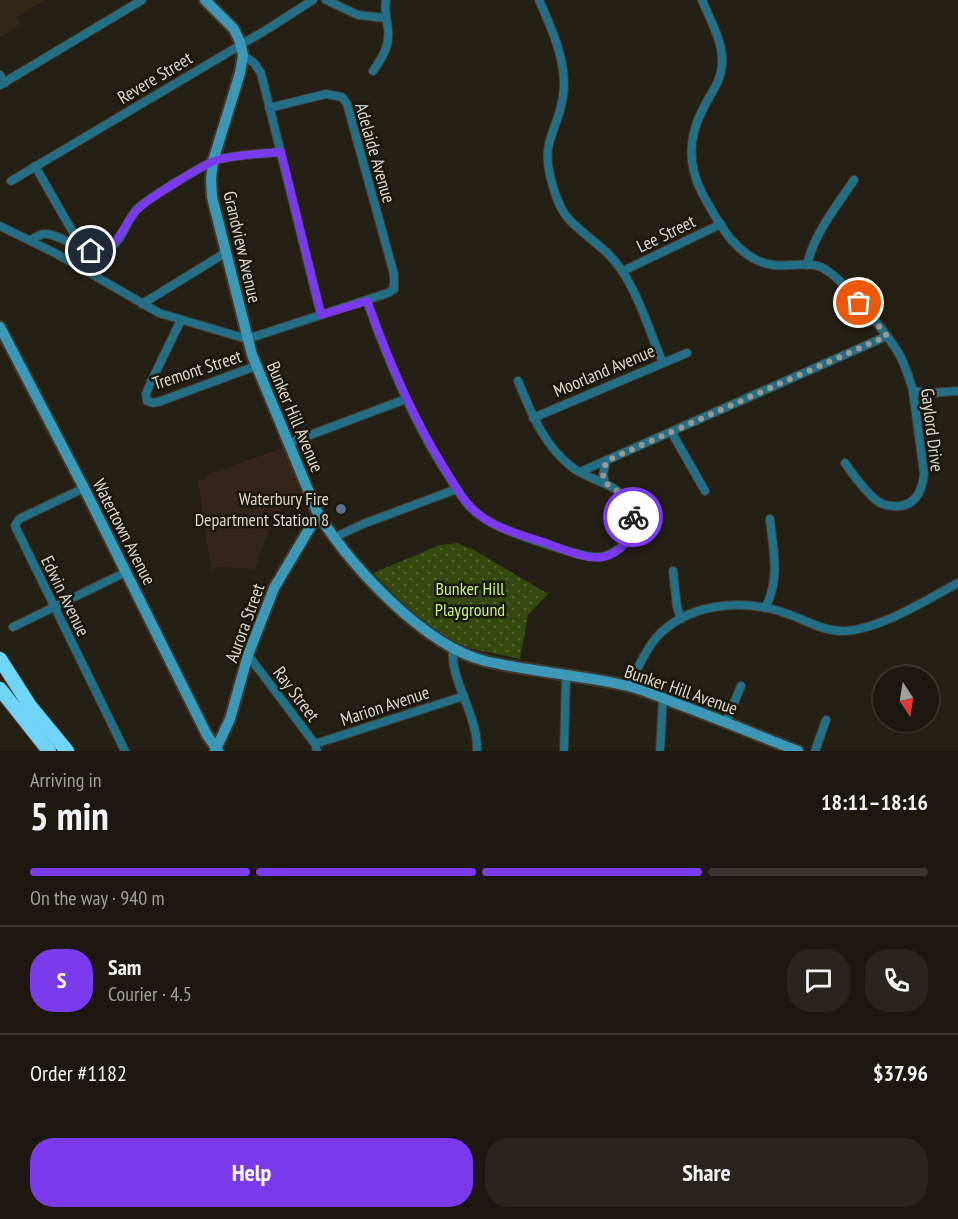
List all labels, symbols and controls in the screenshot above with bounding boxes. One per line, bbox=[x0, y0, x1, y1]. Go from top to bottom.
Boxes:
street label: Revere Street bbox=[113, 46, 196, 109]
street label: Adelaide Avenue bbox=[350, 100, 401, 206]
street label: Grandview Avenue bbox=[218, 189, 267, 305]
street label: Lee Street bbox=[633, 209, 699, 258]
pin bbox=[65, 225, 116, 276]
icon: home bbox=[74, 234, 107, 267]
pin bbox=[833, 277, 884, 328]
icon: bag bbox=[842, 286, 875, 319]
street label: Moorland Avenue bbox=[550, 339, 658, 402]
street label: Tremont Street bbox=[149, 344, 244, 395]
street label: Bunker Hill Avenue bbox=[262, 358, 329, 476]
street label: Gaylord Drive bbox=[916, 387, 949, 473]
street label: Watertown Avenue bbox=[88, 475, 161, 589]
place label: Waterbury Fire Department Station 8 bbox=[195, 487, 329, 531]
courier bbox=[603, 487, 663, 547]
icon: bike bbox=[617, 501, 650, 534]
marker: Waterbury Fire Department Station 8 bbox=[334, 502, 348, 516]
street label: Edwin Avenue bbox=[36, 552, 95, 640]
park label: Bunker Hill Playground bbox=[435, 577, 505, 621]
street label: Aurora Street bbox=[220, 580, 269, 665]
street label: Bunker Hill Avenue bbox=[622, 659, 741, 720]
street label: Ray Street bbox=[268, 662, 325, 726]
north arrow bbox=[873, 666, 939, 732]
map controls bbox=[873, 666, 939, 732]
street label: Marion Avenue bbox=[338, 680, 432, 731]
text: Arriving in bbox=[30, 767, 102, 793]
text: 18:11–18:16 bbox=[821, 788, 928, 816]
text: 5 min bbox=[30, 790, 109, 841]
text: On the way · 940 m bbox=[30, 885, 165, 911]
button: chat bbox=[787, 949, 850, 1012]
button: phone bbox=[865, 949, 928, 1012]
text: Sam bbox=[108, 953, 141, 981]
text: S bbox=[57, 966, 66, 994]
text: Courier · 4.5 bbox=[108, 981, 192, 1007]
text: Order #1182 bbox=[30, 1059, 127, 1087]
text: $37.96 bbox=[873, 1059, 928, 1087]
button: Help bbox=[30, 1138, 473, 1207]
button: Share bbox=[485, 1138, 928, 1207]

